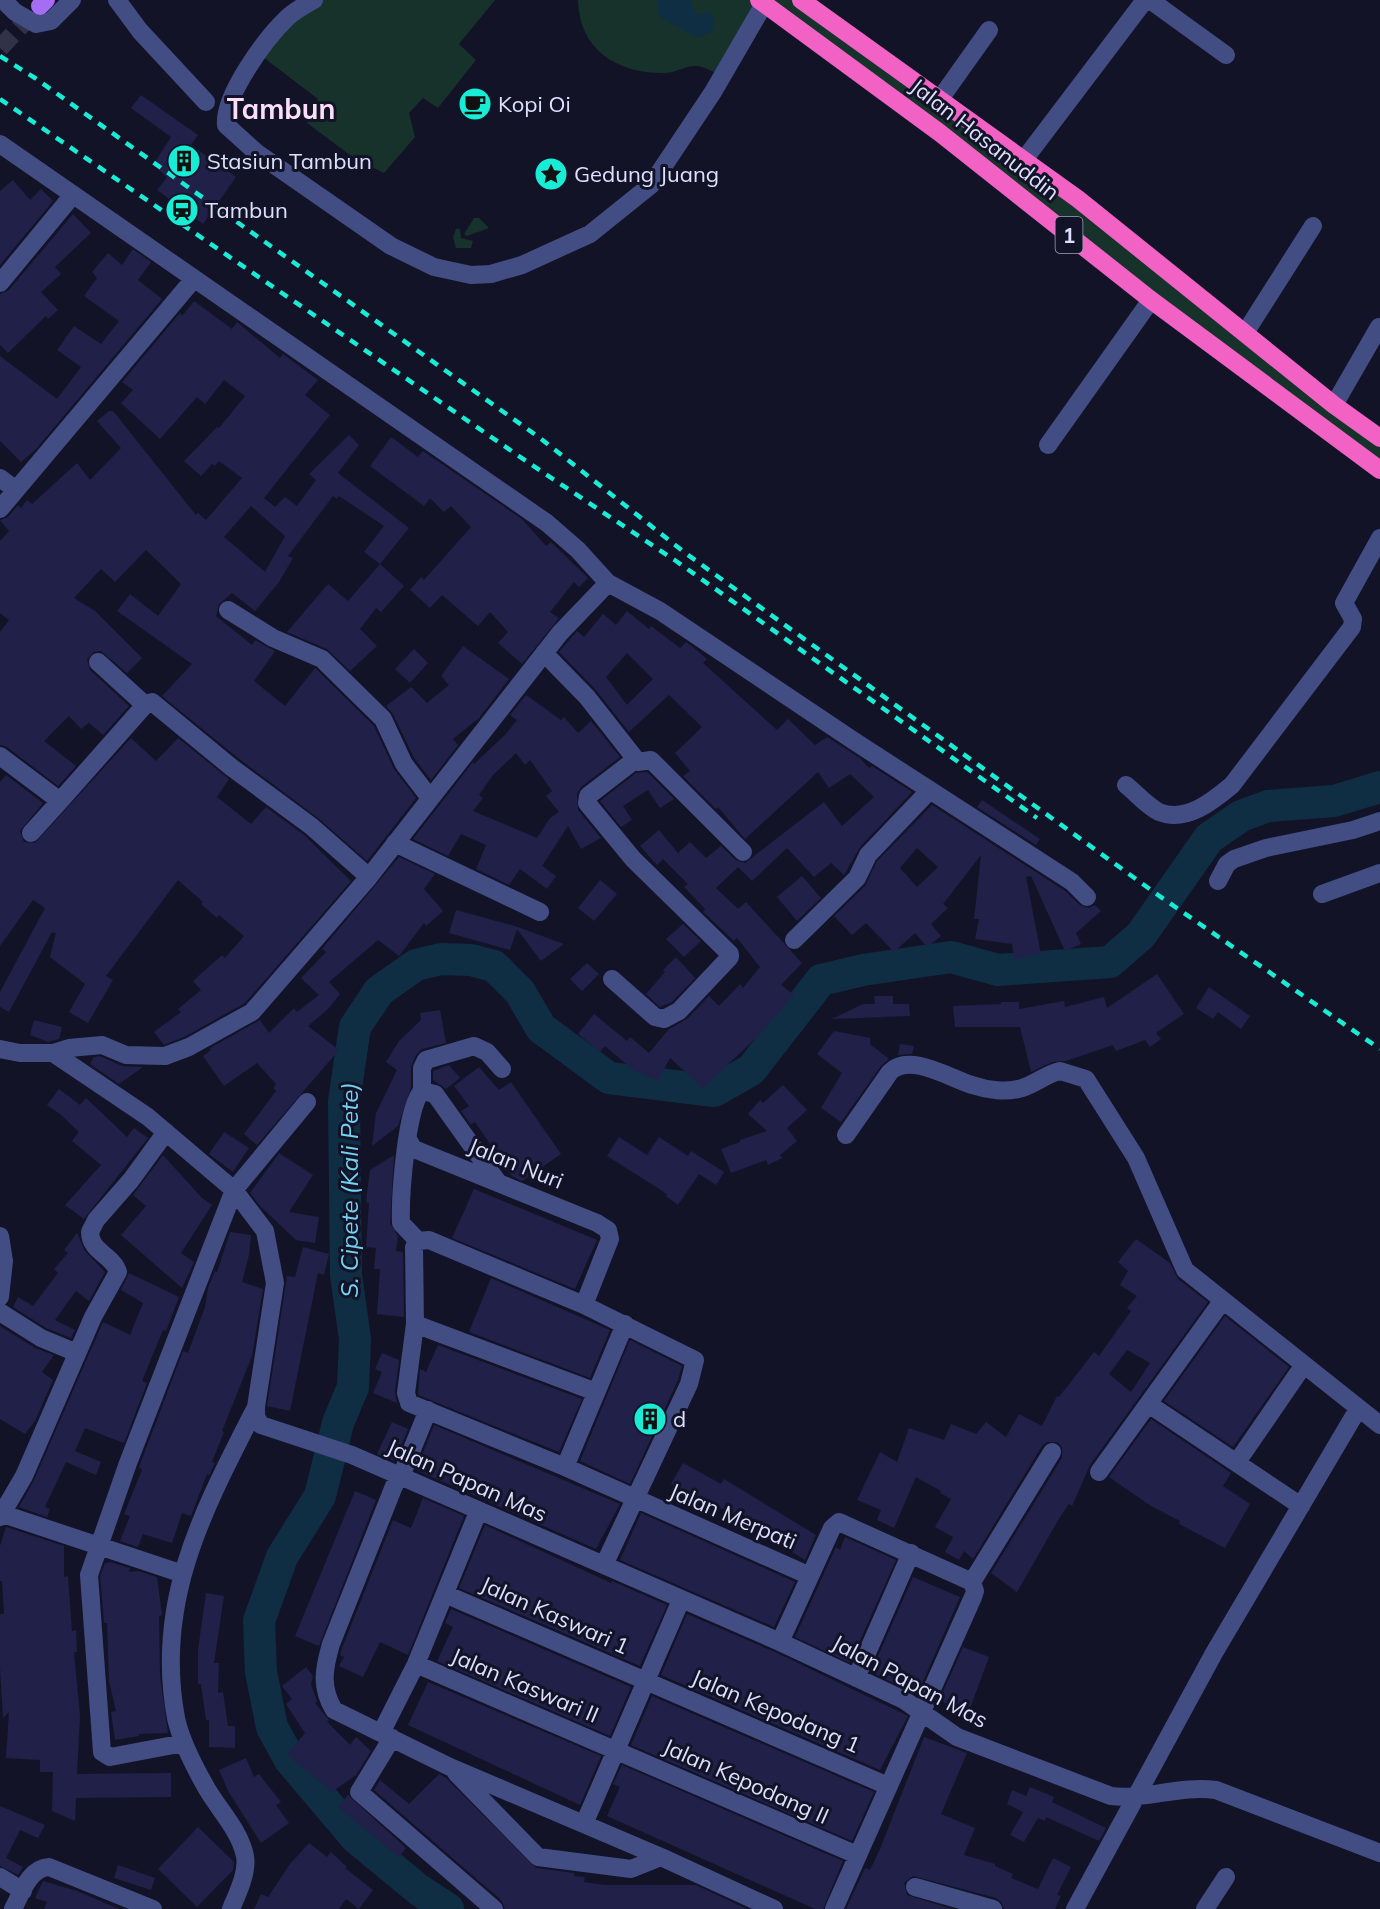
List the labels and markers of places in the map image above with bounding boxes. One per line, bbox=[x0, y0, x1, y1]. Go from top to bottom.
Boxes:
cafe icon: Kopi Oi bbox=[457, 86, 493, 122]
place label: Kopi Oi bbox=[498, 90, 571, 118]
building icon: Stasiun Tambun bbox=[166, 143, 202, 179]
place label: Stasiun Tambun bbox=[207, 147, 372, 175]
place icon: Gedung Juang bbox=[533, 156, 569, 192]
place label: Gedung Juang bbox=[574, 160, 719, 188]
station icon: Tambun bbox=[164, 192, 200, 228]
place label: Tambun bbox=[205, 196, 288, 224]
building icon: d bbox=[632, 1401, 668, 1437]
place label: d bbox=[673, 1405, 686, 1433]

